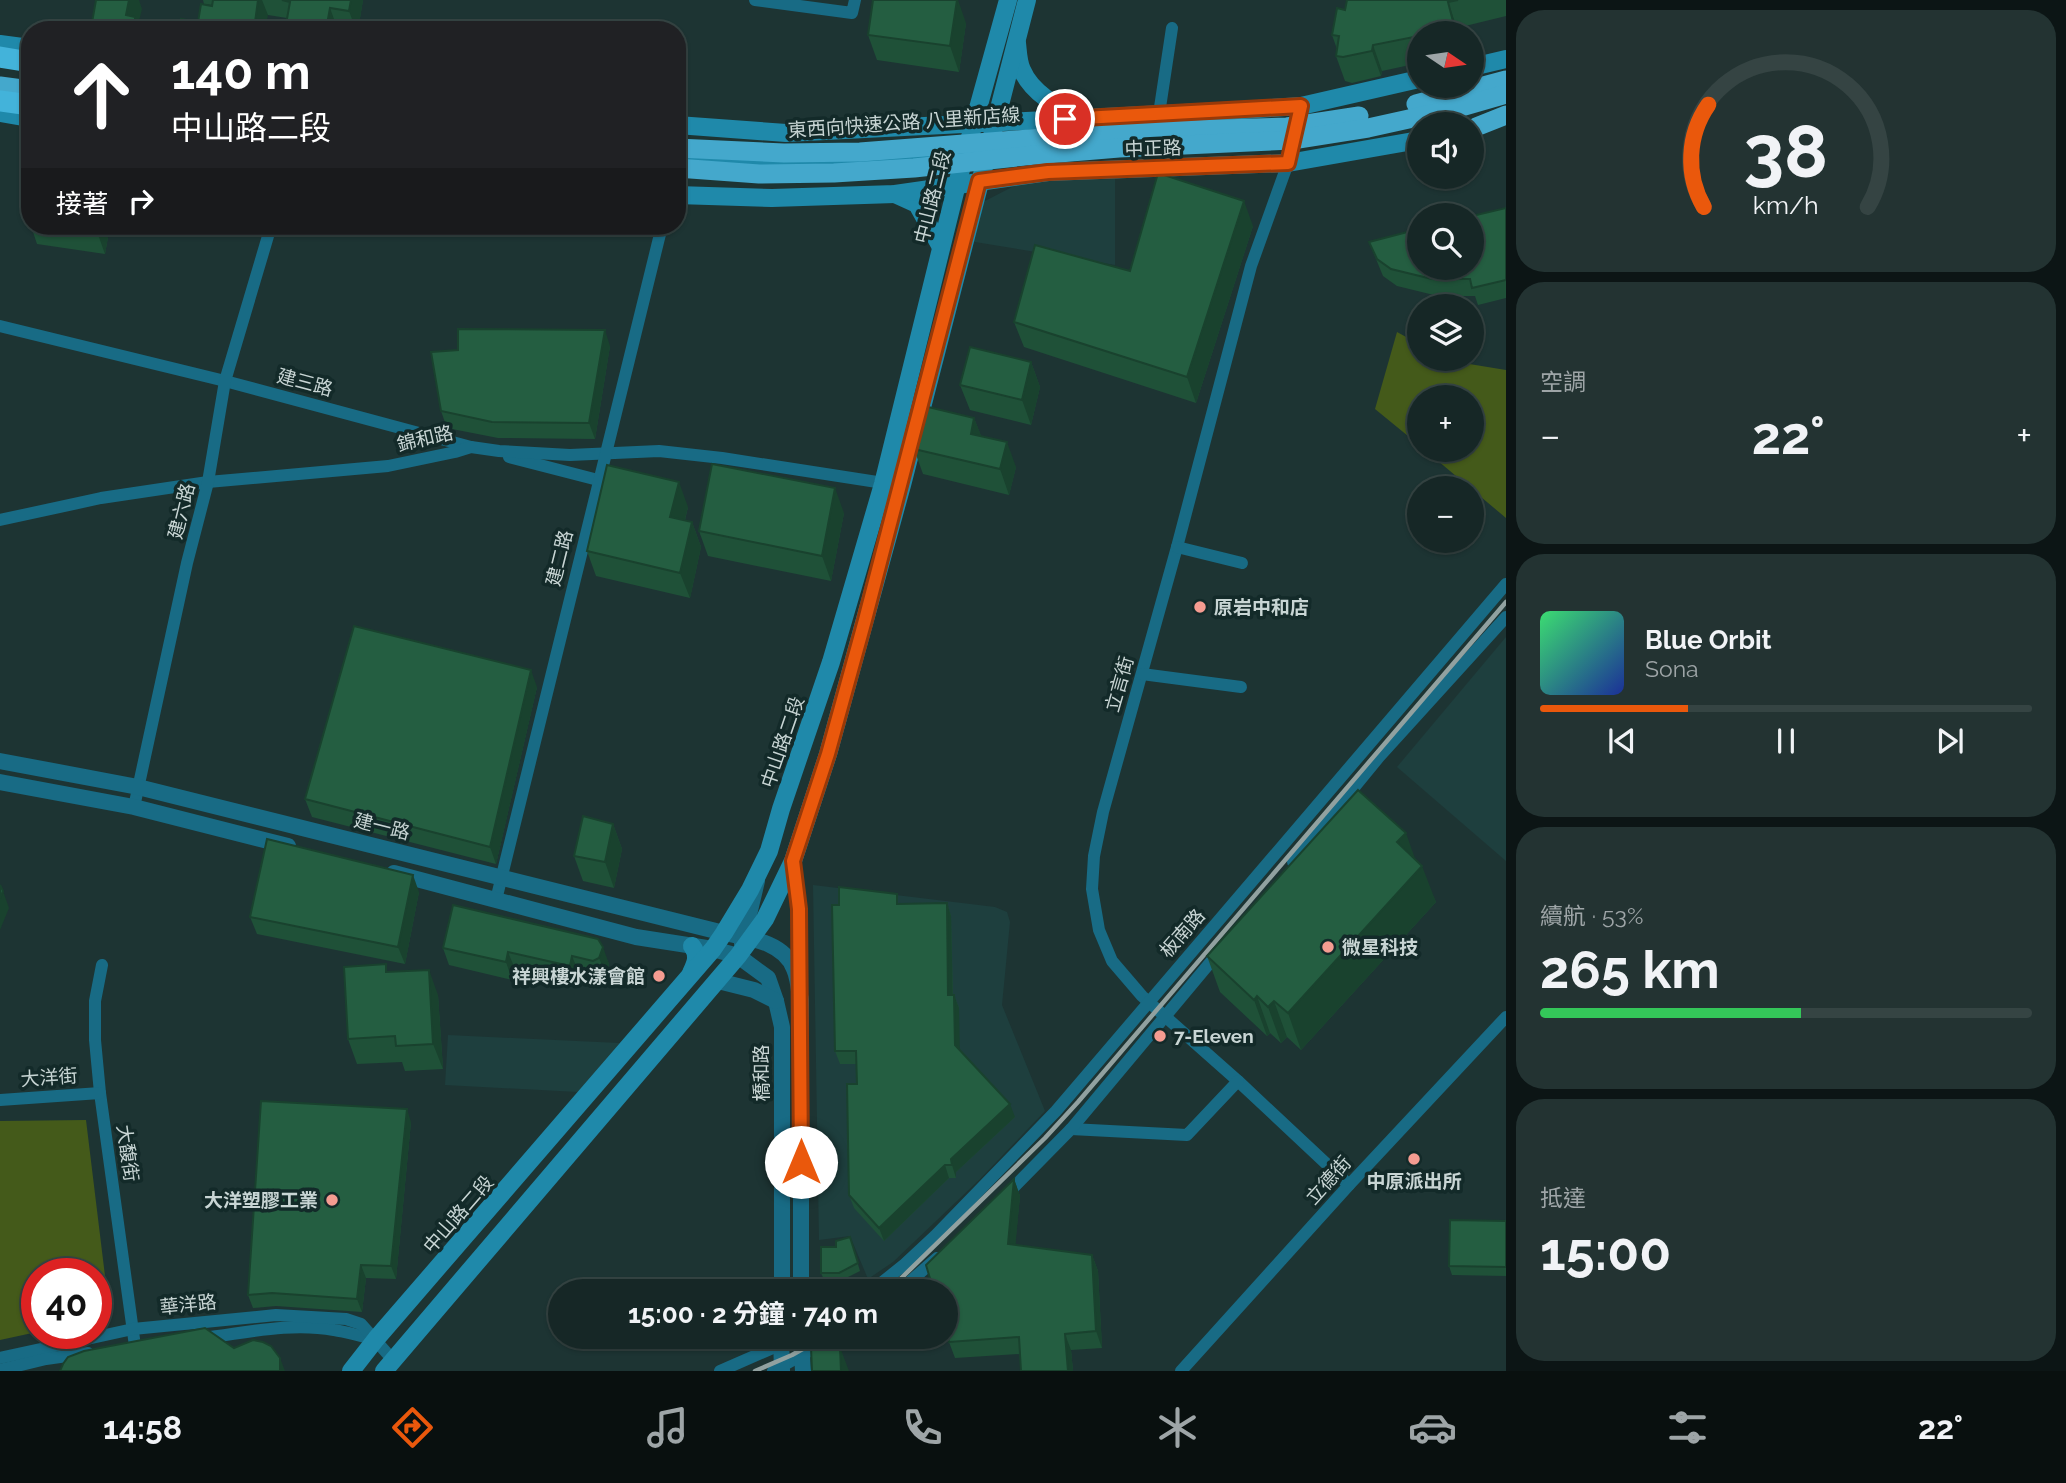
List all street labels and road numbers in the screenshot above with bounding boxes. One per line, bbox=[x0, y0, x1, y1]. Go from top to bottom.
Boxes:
street label: 東西向快速公路 八里新店線 bbox=[787, 103, 1021, 141]
street label: 中正路 bbox=[1124, 136, 1182, 160]
street label: 中山路二段 bbox=[910, 148, 954, 246]
street label: 建三路 bbox=[275, 364, 335, 400]
street label: 錦和路 bbox=[395, 421, 455, 455]
street label: 建六路 bbox=[163, 481, 199, 541]
street label: 建二路 bbox=[541, 528, 577, 588]
street label: 立言街 bbox=[1101, 654, 1137, 714]
street label: 中山路二段 bbox=[756, 693, 808, 791]
street label: 建一路 bbox=[352, 808, 412, 844]
street label: 板南路 bbox=[1155, 904, 1209, 962]
street label: 橋和路 bbox=[750, 1044, 772, 1102]
street label: 大洋街 bbox=[20, 1064, 78, 1090]
street label: 大馥街 bbox=[113, 1123, 143, 1183]
street label: 立德街 bbox=[1301, 1151, 1355, 1209]
street label: 中山路二段 bbox=[419, 1171, 497, 1257]
street label: 華洋路 bbox=[158, 1290, 218, 1318]

